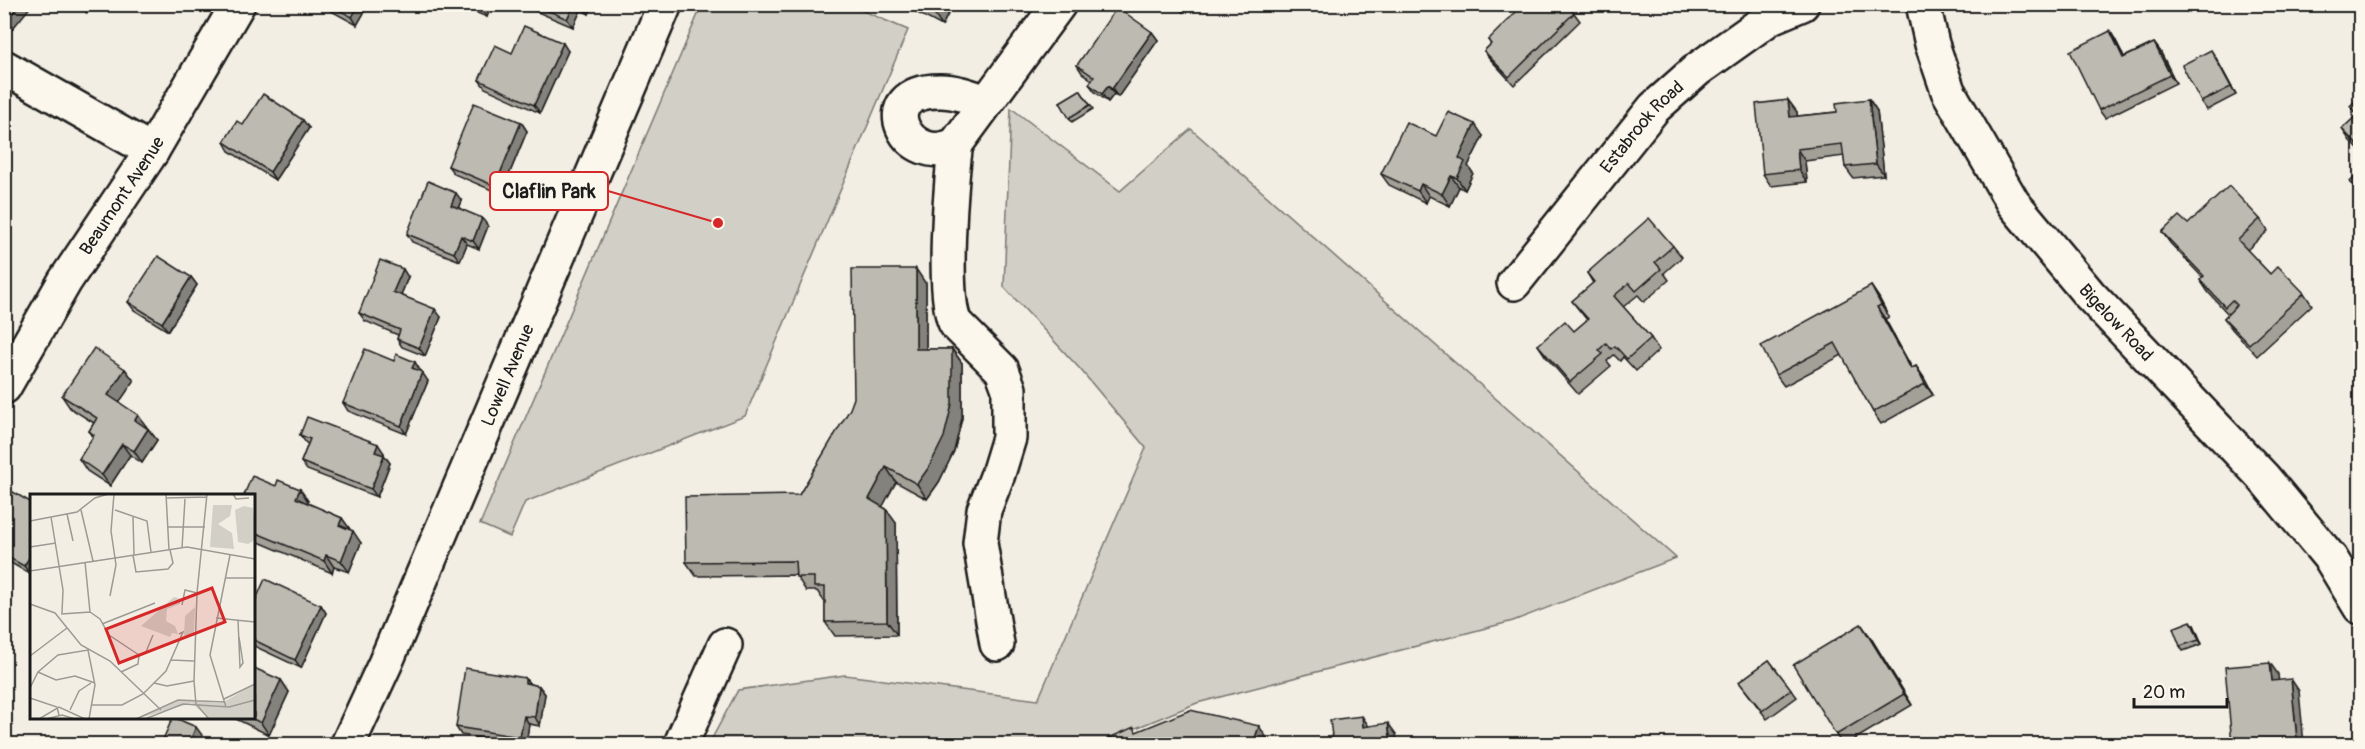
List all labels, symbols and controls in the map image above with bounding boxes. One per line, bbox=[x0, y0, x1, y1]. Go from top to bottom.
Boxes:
street label: Estabrook Road bbox=[1595, 76, 1689, 178]
street label: Beaumont Avenue bbox=[74, 132, 170, 259]
callout: Claflin Park bbox=[490, 172, 608, 210]
text: Claflin Park bbox=[502, 179, 596, 204]
street label: Bigelow Road bbox=[2074, 279, 2158, 366]
street label: Lowell Avenue bbox=[476, 320, 539, 430]
inset map bbox=[30, 494, 255, 719]
scale bar bbox=[2134, 671, 2227, 709]
text: 20 m bbox=[2143, 681, 2185, 704]

